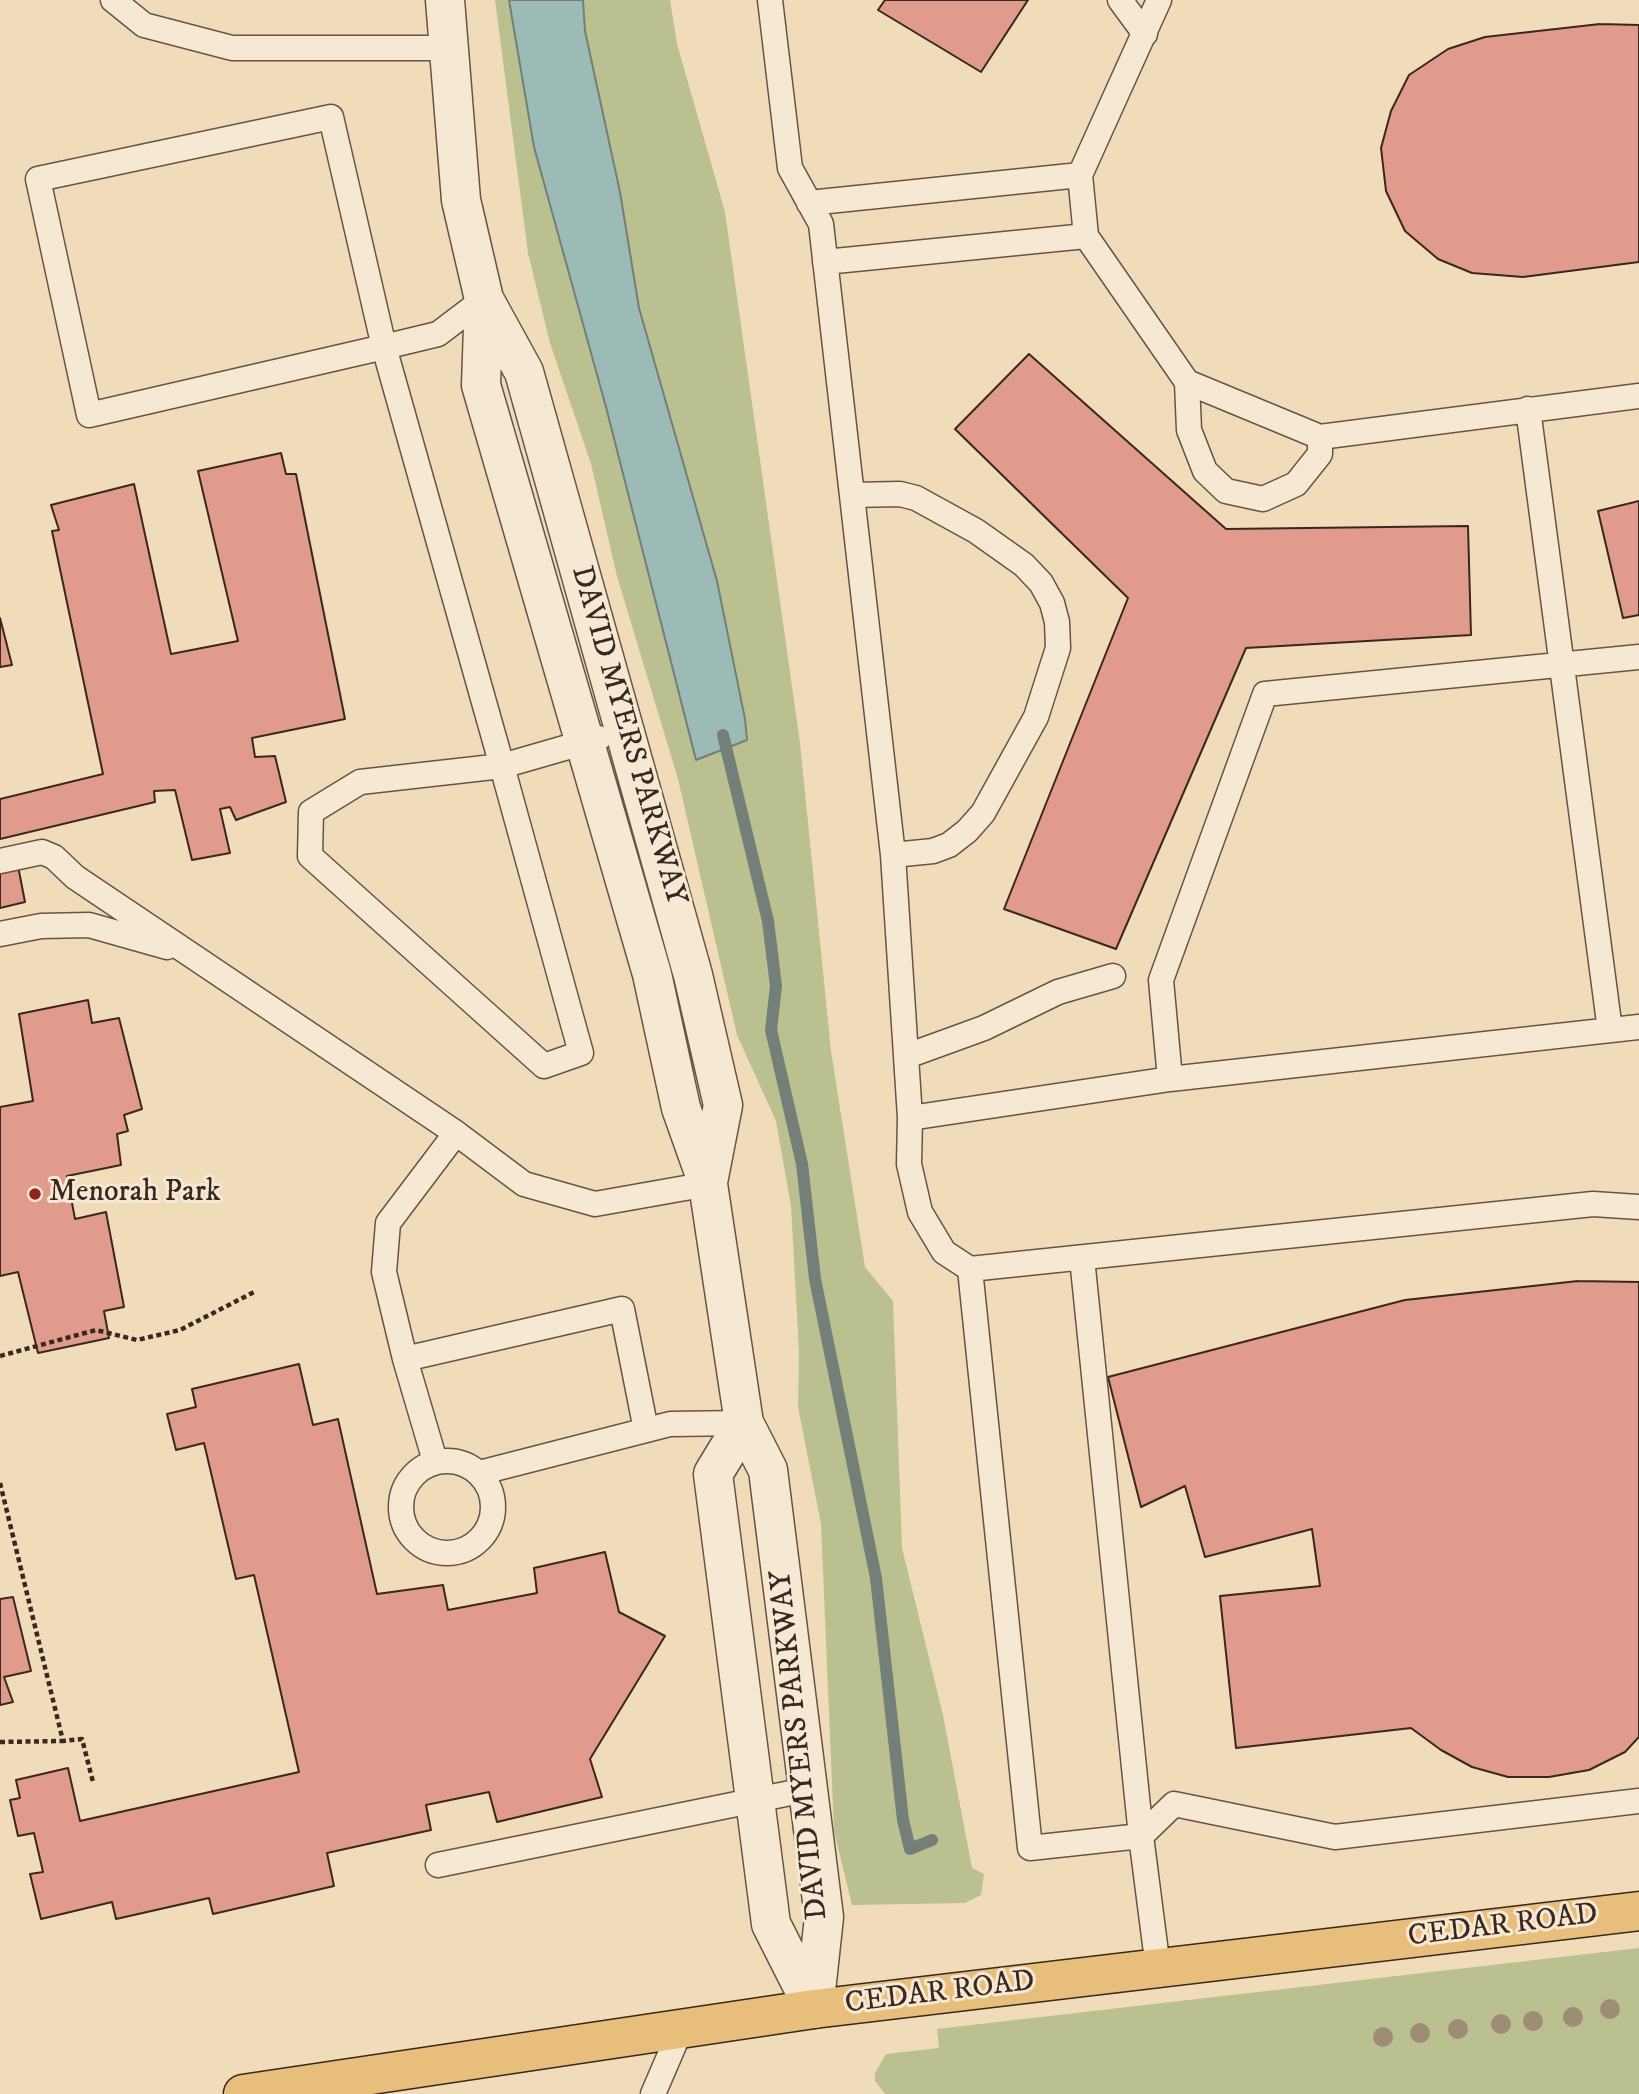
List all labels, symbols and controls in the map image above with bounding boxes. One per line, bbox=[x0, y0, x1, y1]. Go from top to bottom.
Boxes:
street label: DAVID MYERS PARKWAY bbox=[561, 562, 693, 910]
place label: Menorah Park bbox=[49, 1176, 221, 1212]
marker: Menorah Park bbox=[27, 1186, 43, 1202]
street label: DAVID MYERS PARKWAY bbox=[765, 1569, 837, 1921]
street label: CEDAR ROAD bbox=[1406, 1898, 1600, 1956]
street label: CEDAR ROAD bbox=[843, 1965, 1037, 2023]

